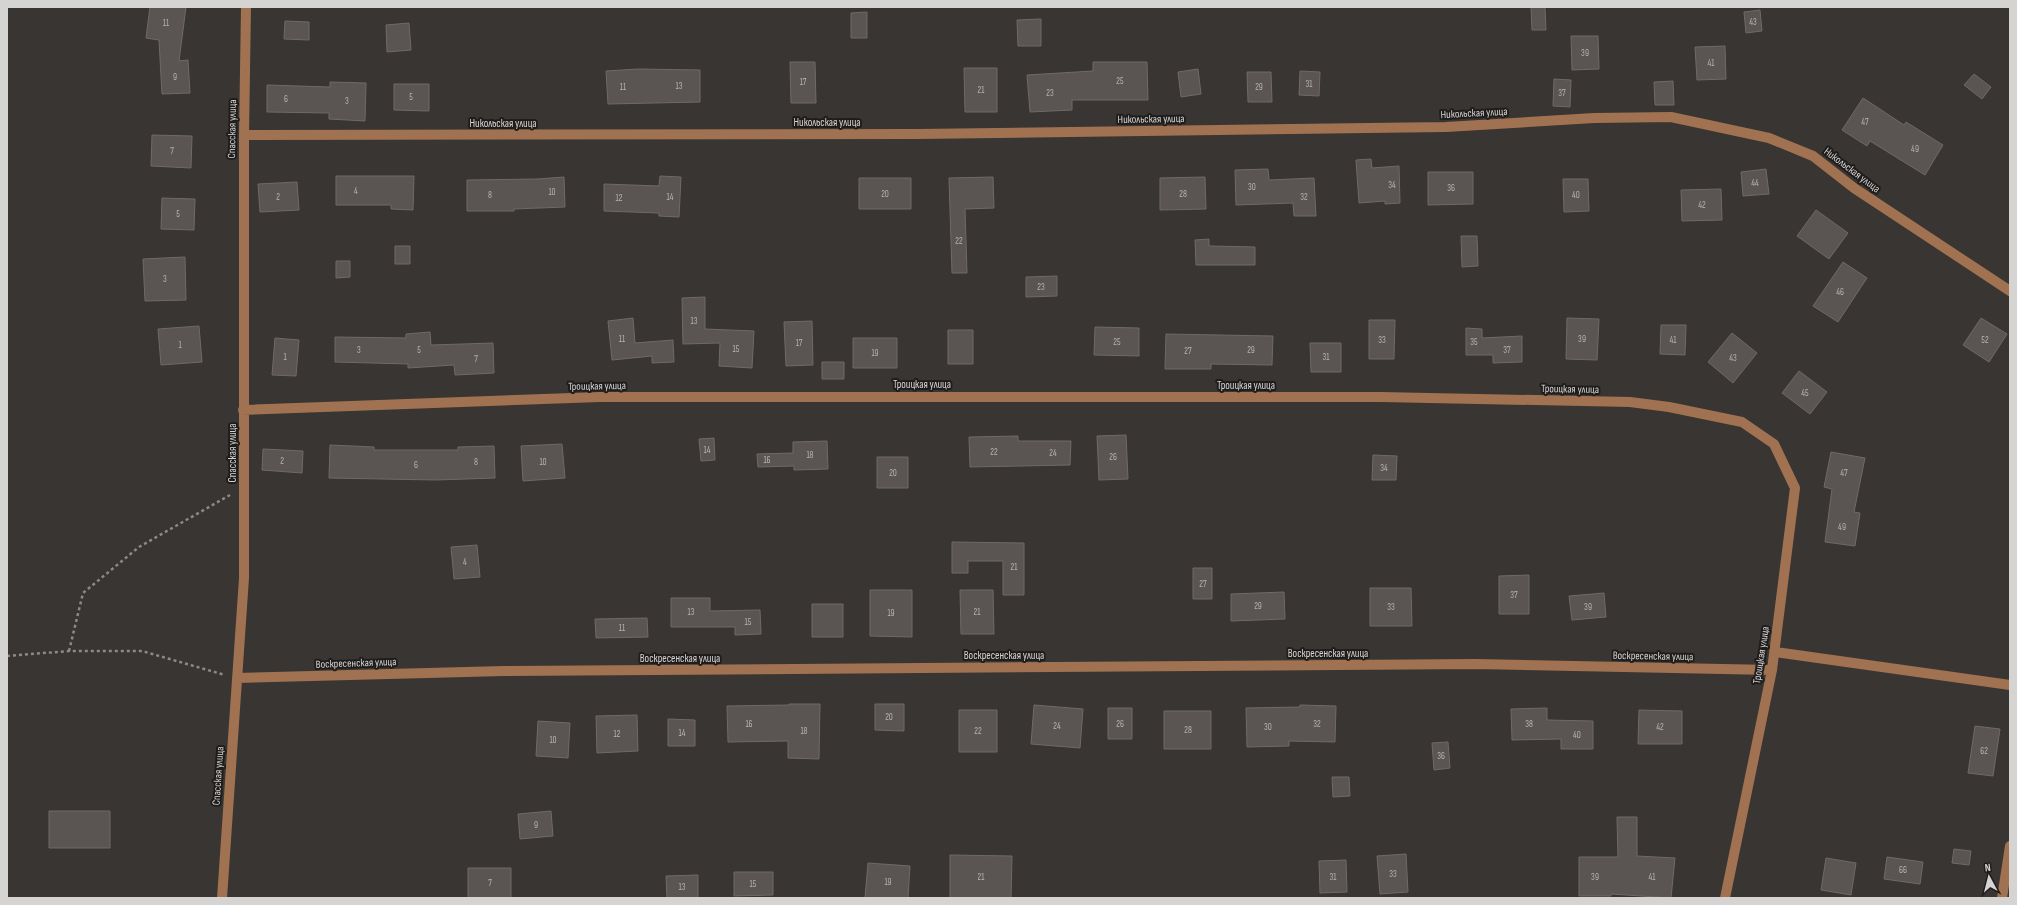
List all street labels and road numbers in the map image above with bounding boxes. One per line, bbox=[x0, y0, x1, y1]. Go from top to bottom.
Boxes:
street label: Спасская улица bbox=[225, 99, 239, 159]
street label: Никольская улица bbox=[1440, 105, 1508, 121]
street label: Никольская улица bbox=[1117, 112, 1185, 126]
street label: Никольская улица bbox=[793, 116, 861, 129]
street label: Никольская улица bbox=[469, 117, 537, 130]
street label: Никольская улица bbox=[1821, 145, 1883, 195]
street label: Троицкая улица bbox=[893, 378, 951, 391]
street label: Троицкая улица bbox=[568, 379, 626, 393]
street label: Троицкая улица bbox=[1217, 379, 1275, 392]
street label: Троицкая улица bbox=[1541, 382, 1599, 396]
street label: Спасская улица bbox=[226, 424, 239, 482]
street label: Троицкая улица bbox=[1750, 625, 1772, 685]
street label: Воскресенская улица bbox=[1288, 647, 1368, 660]
street label: Воскресенская улица bbox=[964, 649, 1044, 662]
street label: Воскресенская улица bbox=[1613, 649, 1693, 663]
street label: Воскресенская улица bbox=[640, 652, 720, 665]
street label: Воскресенская улица bbox=[315, 655, 397, 671]
street label: Спасская улица bbox=[209, 746, 227, 806]

